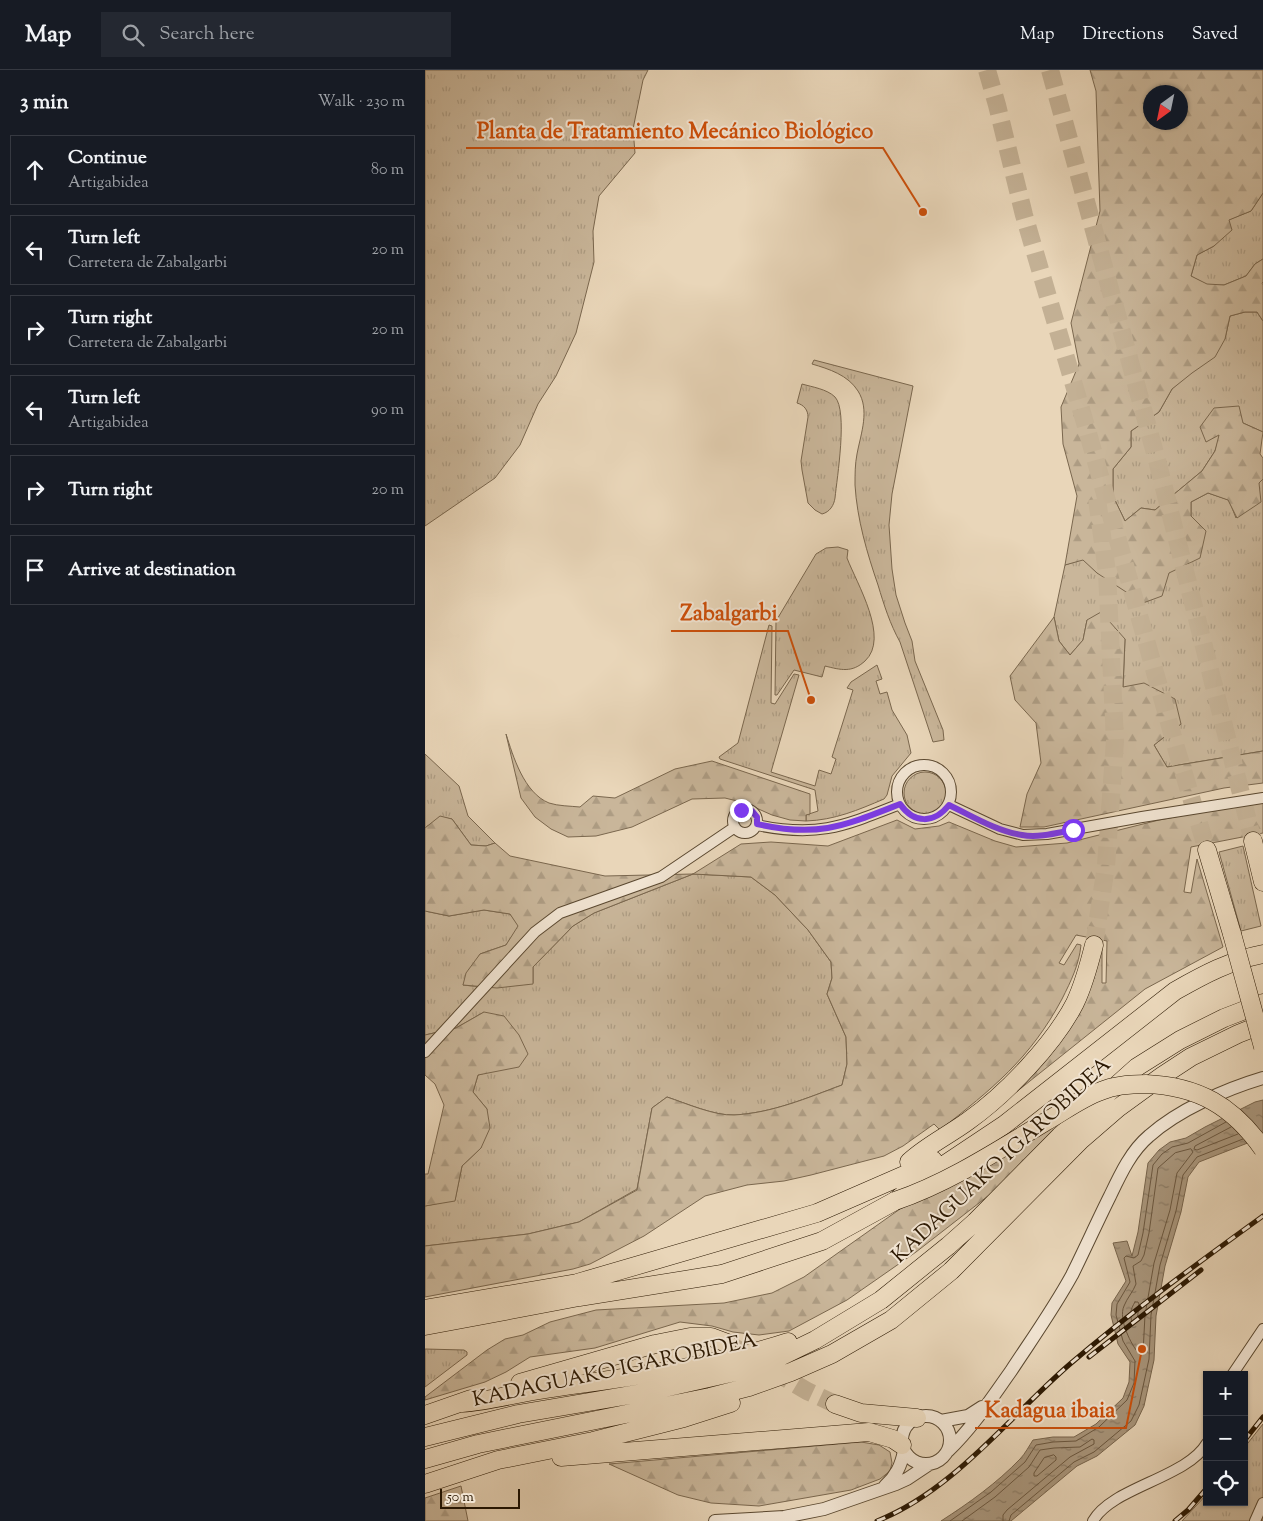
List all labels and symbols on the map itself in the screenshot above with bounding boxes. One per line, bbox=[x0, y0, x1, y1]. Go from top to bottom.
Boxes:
north arrow bbox=[1143, 85, 1188, 130]
callout: Planta de Tratamiento Mecánico Biológico bbox=[466, 111, 883, 148]
text: Planta de Tratamiento Mecánico Biológico bbox=[477, 117, 873, 149]
callout: Zabalgarbi bbox=[671, 594, 788, 631]
text: Zabalgarbi bbox=[680, 599, 778, 631]
route end bbox=[730, 799, 753, 822]
route start bbox=[1062, 819, 1085, 842]
street label: KADAGUAKO IGAROBIDEA bbox=[885, 1051, 1119, 1271]
street label: KADAGUAKO IGAROBIDEA bbox=[470, 1326, 760, 1416]
callout: Kadagua ibaia bbox=[975, 1391, 1126, 1428]
text: Kadagua ibaia bbox=[985, 1396, 1116, 1428]
scale bar bbox=[440, 1486, 520, 1509]

